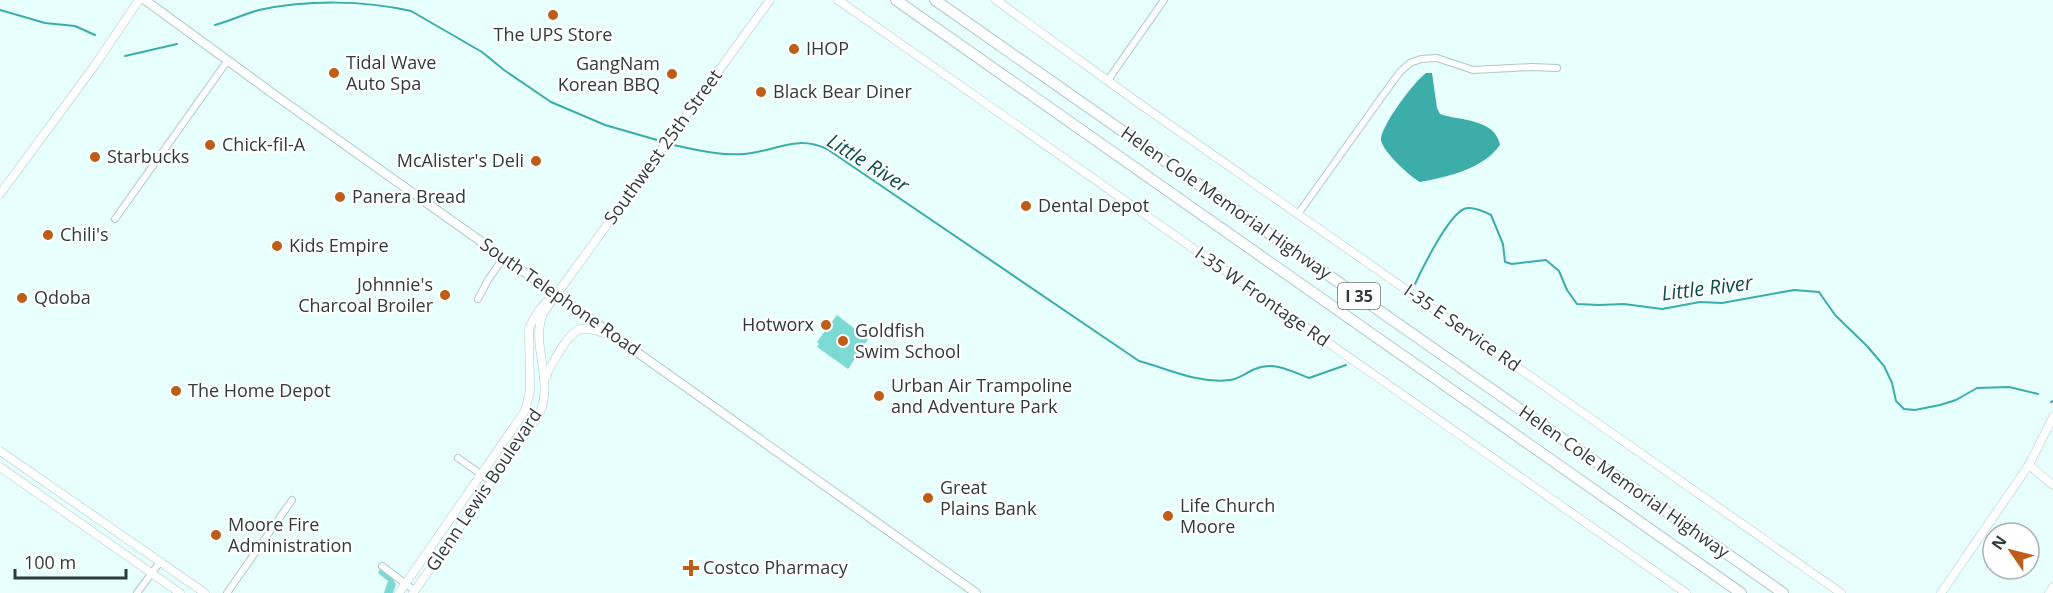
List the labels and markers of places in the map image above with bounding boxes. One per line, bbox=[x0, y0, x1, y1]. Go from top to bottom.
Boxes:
marker: The UPS Store bbox=[546, 8, 560, 22]
place label: The UPS Store bbox=[494, 22, 612, 46]
place label: IHOP bbox=[806, 36, 849, 60]
marker: IHOP bbox=[787, 42, 801, 56]
place label: Tidal Wave Auto Spa bbox=[346, 50, 436, 95]
place label: GangNam Korean BBQ bbox=[558, 51, 660, 96]
marker: Tidal Wave Auto Spa bbox=[327, 66, 341, 80]
marker: GangNam Korean BBQ bbox=[665, 67, 679, 81]
place label: Black Bear Diner bbox=[773, 79, 912, 103]
marker: Black Bear Diner bbox=[754, 85, 768, 99]
place label: Chick-fil-A bbox=[222, 132, 306, 156]
marker: Chick-fil-A bbox=[203, 138, 217, 152]
place label: Starbucks bbox=[107, 144, 189, 168]
place label: McAlister's Deli bbox=[397, 148, 524, 172]
marker: Starbucks bbox=[88, 150, 102, 164]
marker: McAlister's Deli bbox=[529, 154, 543, 168]
place label: Panera Bread bbox=[352, 184, 466, 208]
marker: Panera Bread bbox=[333, 190, 347, 204]
place label: Dental Depot bbox=[1038, 193, 1149, 217]
marker: Dental Depot bbox=[1019, 199, 1033, 213]
place label: Chili's bbox=[60, 222, 109, 246]
marker: Chili's bbox=[41, 228, 55, 242]
place label: Kids Empire bbox=[289, 233, 389, 257]
marker: Kids Empire bbox=[270, 239, 284, 253]
place label: Johnnie's Charcoal Broiler bbox=[298, 272, 434, 317]
place label: Qdoba bbox=[34, 285, 91, 309]
marker: Johnnie's Charcoal Broiler bbox=[438, 288, 452, 302]
marker: Qdoba bbox=[15, 291, 29, 305]
place label: Hotworx bbox=[742, 312, 815, 336]
marker: Hotworx bbox=[819, 318, 833, 332]
place label: Goldfish Swim School bbox=[855, 318, 960, 363]
marker: Goldfish Swim School bbox=[836, 334, 850, 348]
place label: Urban Air Trampoline and Adventure Park bbox=[891, 373, 1072, 418]
place label: The Home Depot bbox=[188, 378, 331, 402]
marker: The Home Depot bbox=[169, 384, 183, 398]
marker: Urban Air Trampoline and Adventure Park bbox=[872, 389, 886, 403]
place label: Great Plains Bank bbox=[940, 475, 1037, 520]
marker: Great Plains Bank bbox=[921, 491, 935, 505]
place label: Life Church Moore bbox=[1180, 493, 1275, 538]
marker: Life Church Moore bbox=[1161, 509, 1175, 523]
place label: Moore Fire Administration bbox=[228, 512, 352, 557]
marker: Moore Fire Administration bbox=[209, 528, 223, 542]
place label: Costco Pharmacy bbox=[703, 555, 849, 579]
marker: Costco Pharmacy bbox=[684, 561, 698, 575]

